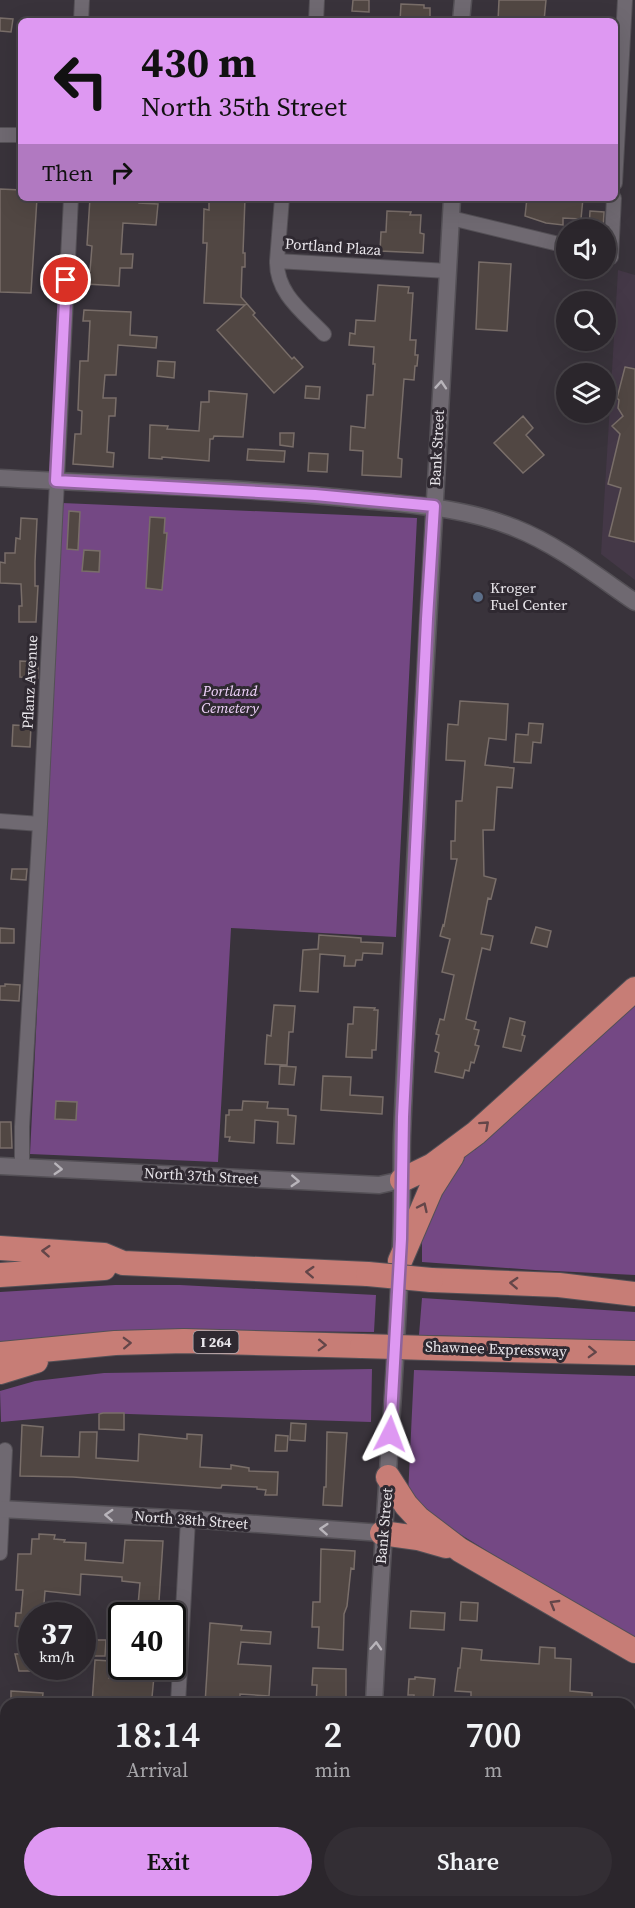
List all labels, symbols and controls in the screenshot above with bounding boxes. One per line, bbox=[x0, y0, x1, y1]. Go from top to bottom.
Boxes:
text: 430 m bbox=[141, 33, 256, 91]
icon: left bbox=[42, 42, 120, 120]
text: North 35th Street bbox=[141, 88, 347, 125]
icon: right bbox=[105, 156, 138, 189]
text: Then bbox=[42, 158, 93, 188]
map controls bbox=[556, 219, 616, 423]
button: sound bbox=[556, 219, 616, 279]
street label: Portland Plaza bbox=[284, 233, 382, 260]
pin bbox=[40, 254, 91, 305]
icon: arrive bbox=[49, 263, 82, 296]
button: search bbox=[556, 291, 616, 351]
button: layers bbox=[556, 363, 616, 423]
one-way arrow bbox=[434, 381, 447, 390]
street label: Bank Street bbox=[424, 409, 449, 487]
place label: Kroger Fuel Center bbox=[490, 577, 568, 615]
marker: Kroger Fuel Center bbox=[471, 590, 485, 604]
street label: Pflanz Avenue bbox=[17, 634, 42, 730]
park label: Portland Cemetery bbox=[201, 680, 260, 718]
one-way arrow bbox=[478, 1121, 489, 1132]
one-way arrow bbox=[54, 1162, 63, 1175]
street label: North 37th Street bbox=[143, 1162, 259, 1189]
one-way arrow bbox=[291, 1174, 300, 1187]
one-way arrow bbox=[415, 1203, 427, 1214]
one-way arrow bbox=[41, 1244, 50, 1257]
one-way arrow bbox=[305, 1265, 314, 1278]
one-way arrow bbox=[510, 1277, 519, 1290]
road number: I 264 bbox=[194, 1331, 238, 1353]
street label: Shawnee Expressway bbox=[425, 1336, 568, 1361]
one-way arrow bbox=[123, 1337, 132, 1349]
one-way arrow bbox=[318, 1338, 327, 1351]
one-way arrow bbox=[587, 1346, 596, 1358]
position arrow bbox=[358, 1402, 422, 1466]
street label: Bank Street bbox=[370, 1487, 397, 1565]
street label: North 38th Street bbox=[133, 1505, 249, 1534]
one-way arrow bbox=[104, 1508, 113, 1521]
one-way arrow bbox=[320, 1522, 329, 1535]
one-way arrow bbox=[550, 1599, 560, 1611]
speed limit sign: 40 bbox=[108, 1602, 186, 1680]
text: 37 bbox=[41, 1613, 73, 1654]
one-way arrow bbox=[370, 1641, 383, 1650]
text: km/h bbox=[39, 1646, 75, 1667]
text: 18:14 bbox=[115, 1710, 200, 1759]
text: 2 bbox=[323, 1710, 342, 1759]
text: 700 bbox=[465, 1710, 521, 1759]
text: Arrival bbox=[126, 1756, 188, 1784]
text: min bbox=[315, 1756, 351, 1784]
text: m bbox=[484, 1756, 502, 1784]
button: Exit bbox=[24, 1827, 312, 1896]
button: Share bbox=[324, 1827, 612, 1896]

